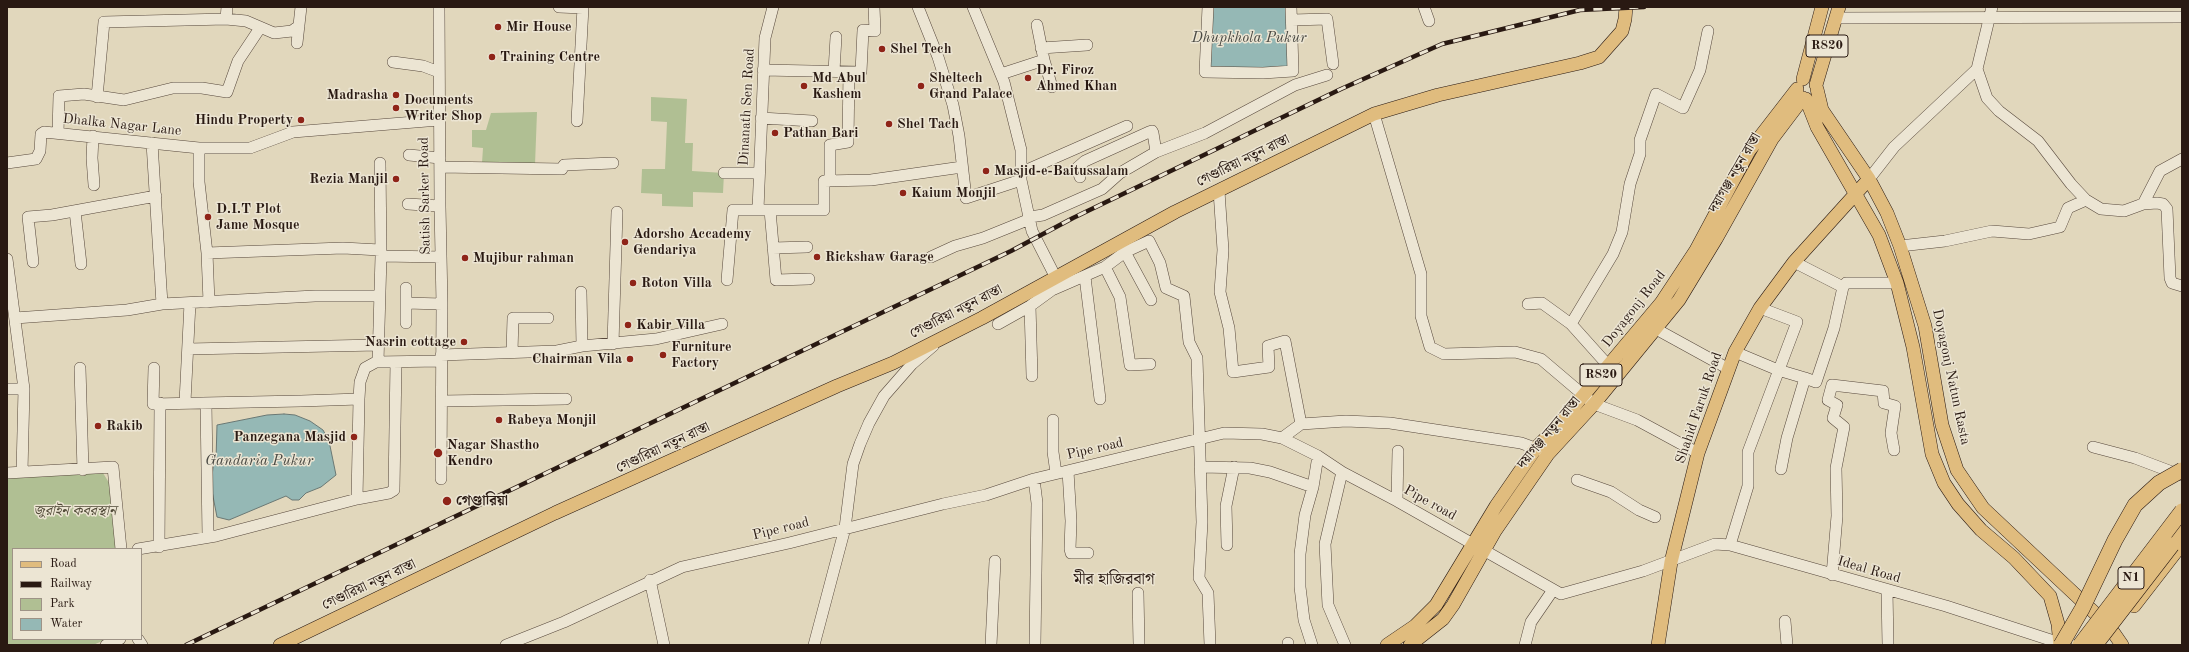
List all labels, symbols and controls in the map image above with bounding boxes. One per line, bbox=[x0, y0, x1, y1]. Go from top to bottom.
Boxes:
place label: Mir House bbox=[506, 19, 572, 35]
marker: Mir House bbox=[493, 22, 503, 32]
water label: Dhupkhola Pukur bbox=[1192, 29, 1306, 47]
road number: R820 bbox=[1806, 35, 1848, 57]
place label: Shel Tech bbox=[890, 41, 951, 57]
marker: Shel Tech bbox=[877, 44, 887, 54]
street label: Dinanath Sen Road bbox=[736, 48, 758, 166]
place label: Training Centre bbox=[500, 49, 600, 65]
marker: Training Centre bbox=[487, 52, 497, 62]
place label: Dr. Firoz Ahmed Khan bbox=[1036, 62, 1117, 94]
place label: Md Abul Kashem bbox=[812, 70, 866, 102]
place label: Sheltech Grand Palace bbox=[929, 70, 1012, 102]
marker: Dr. Firoz Ahmed Khan bbox=[1023, 73, 1033, 83]
marker: Md Abul Kashem bbox=[799, 81, 809, 91]
marker: Sheltech Grand Palace bbox=[916, 81, 926, 91]
place label: Madrasha bbox=[327, 87, 388, 103]
marker: Madrasha bbox=[391, 90, 401, 100]
place label: Documents Writer Shop bbox=[404, 92, 482, 124]
marker: Documents Writer Shop bbox=[391, 103, 401, 113]
street label: Dhalka Nagar Lane bbox=[62, 110, 182, 140]
place label: Hindu Property bbox=[195, 112, 293, 128]
marker: Hindu Property bbox=[296, 115, 306, 125]
place label: Shel Tach bbox=[897, 116, 959, 132]
marker: Shel Tach bbox=[884, 119, 894, 129]
place label: Pathan Bari bbox=[783, 125, 858, 141]
marker: Pathan Bari bbox=[770, 128, 780, 138]
street label: দয়াগঞ্জ নতুন রাস্তা bbox=[1705, 130, 1765, 216]
street label: গেণ্ডারিয়া নতুন রাস্তা bbox=[1194, 131, 1292, 191]
street label: Satish Sarker Road bbox=[416, 137, 434, 255]
place label: Masjid-e-Baitussalam bbox=[994, 163, 1128, 179]
marker: Masjid-e-Baitussalam bbox=[981, 166, 991, 176]
place label: Rezia Manjil bbox=[309, 171, 388, 187]
marker: Rezia Manjil bbox=[391, 174, 401, 184]
place label: Kaium Monjil bbox=[911, 185, 996, 201]
marker: Kaium Monjil bbox=[898, 188, 908, 198]
place label: D.I.T Plot Jame Mosque bbox=[216, 201, 300, 234]
marker: D.I.T Plot Jame Mosque bbox=[203, 212, 213, 222]
place label: Adorsho Accademy Gendariya bbox=[633, 226, 751, 258]
marker: Adorsho Accademy Gendariya bbox=[620, 237, 630, 247]
place label: Rickshaw Garage bbox=[825, 249, 934, 265]
place label: Mujibur rahman bbox=[473, 250, 574, 266]
marker: Rickshaw Garage bbox=[812, 252, 822, 262]
marker: Mujibur rahman bbox=[460, 253, 470, 263]
street label: Doyagonj Road bbox=[1599, 267, 1669, 351]
place label: Roton Villa bbox=[641, 275, 712, 291]
marker: Roton Villa bbox=[628, 278, 638, 288]
street label: গেণ্ডারিয়া নতুন রাস্তা bbox=[907, 281, 1005, 343]
street label: Doyagonj Natun Rasta bbox=[1928, 307, 1974, 447]
place label: Kabir Villa bbox=[636, 317, 705, 333]
marker: Kabir Villa bbox=[623, 320, 633, 330]
place label: Nasrin cottage bbox=[365, 334, 456, 350]
marker: Nasrin cottage bbox=[459, 337, 469, 347]
place label: Furniture Factory bbox=[671, 339, 732, 372]
marker: Furniture Factory bbox=[658, 350, 668, 360]
street label: Shahid Faruk Road bbox=[1672, 350, 1726, 466]
place label: Chairman Vila bbox=[532, 351, 622, 367]
marker: Chairman Vila bbox=[625, 354, 635, 364]
road number: R820 bbox=[1580, 364, 1622, 386]
street label: দয়াগঞ্জ নতুন রাস্তা bbox=[1514, 393, 1584, 473]
place label: Rabeya Monjil bbox=[507, 412, 596, 428]
marker: Rabeya Monjil bbox=[494, 415, 504, 425]
place label: Rakib bbox=[106, 418, 143, 434]
street label: গেণ্ডারিয়া নতুন রাস্তা bbox=[613, 419, 713, 477]
marker: Rakib bbox=[93, 421, 103, 431]
place label: Panzegana Masjid bbox=[233, 429, 346, 445]
marker: Panzegana Masjid bbox=[349, 432, 359, 442]
street label: Pipe road bbox=[1065, 434, 1125, 464]
place label: Nagar Shastho Kendro bbox=[447, 437, 539, 470]
marker: Nagar Shastho Kendro bbox=[432, 447, 444, 459]
water label: Gandaria Pukur bbox=[205, 452, 313, 470]
street label: Pipe road bbox=[1401, 482, 1459, 524]
place label: গেণ্ডারিয়া bbox=[456, 493, 508, 509]
marker: গেণ্ডারিয়া bbox=[441, 495, 453, 507]
park label: জুরাইন কবরস্থান bbox=[34, 503, 116, 519]
street label: Pipe road bbox=[751, 514, 811, 544]
legend bbox=[12, 548, 142, 640]
street label: Ideal Road bbox=[1835, 553, 1903, 587]
street label: গেণ্ডারিয়া নতুন রাস্তা bbox=[319, 556, 419, 614]
text: Road bbox=[50, 558, 77, 570]
road number: N1 bbox=[2118, 567, 2144, 589]
district label: মীর হাজিরবাগ bbox=[1073, 570, 1155, 590]
text: Railway bbox=[50, 578, 92, 590]
text: Park bbox=[50, 598, 75, 610]
text: Water bbox=[50, 618, 82, 630]

